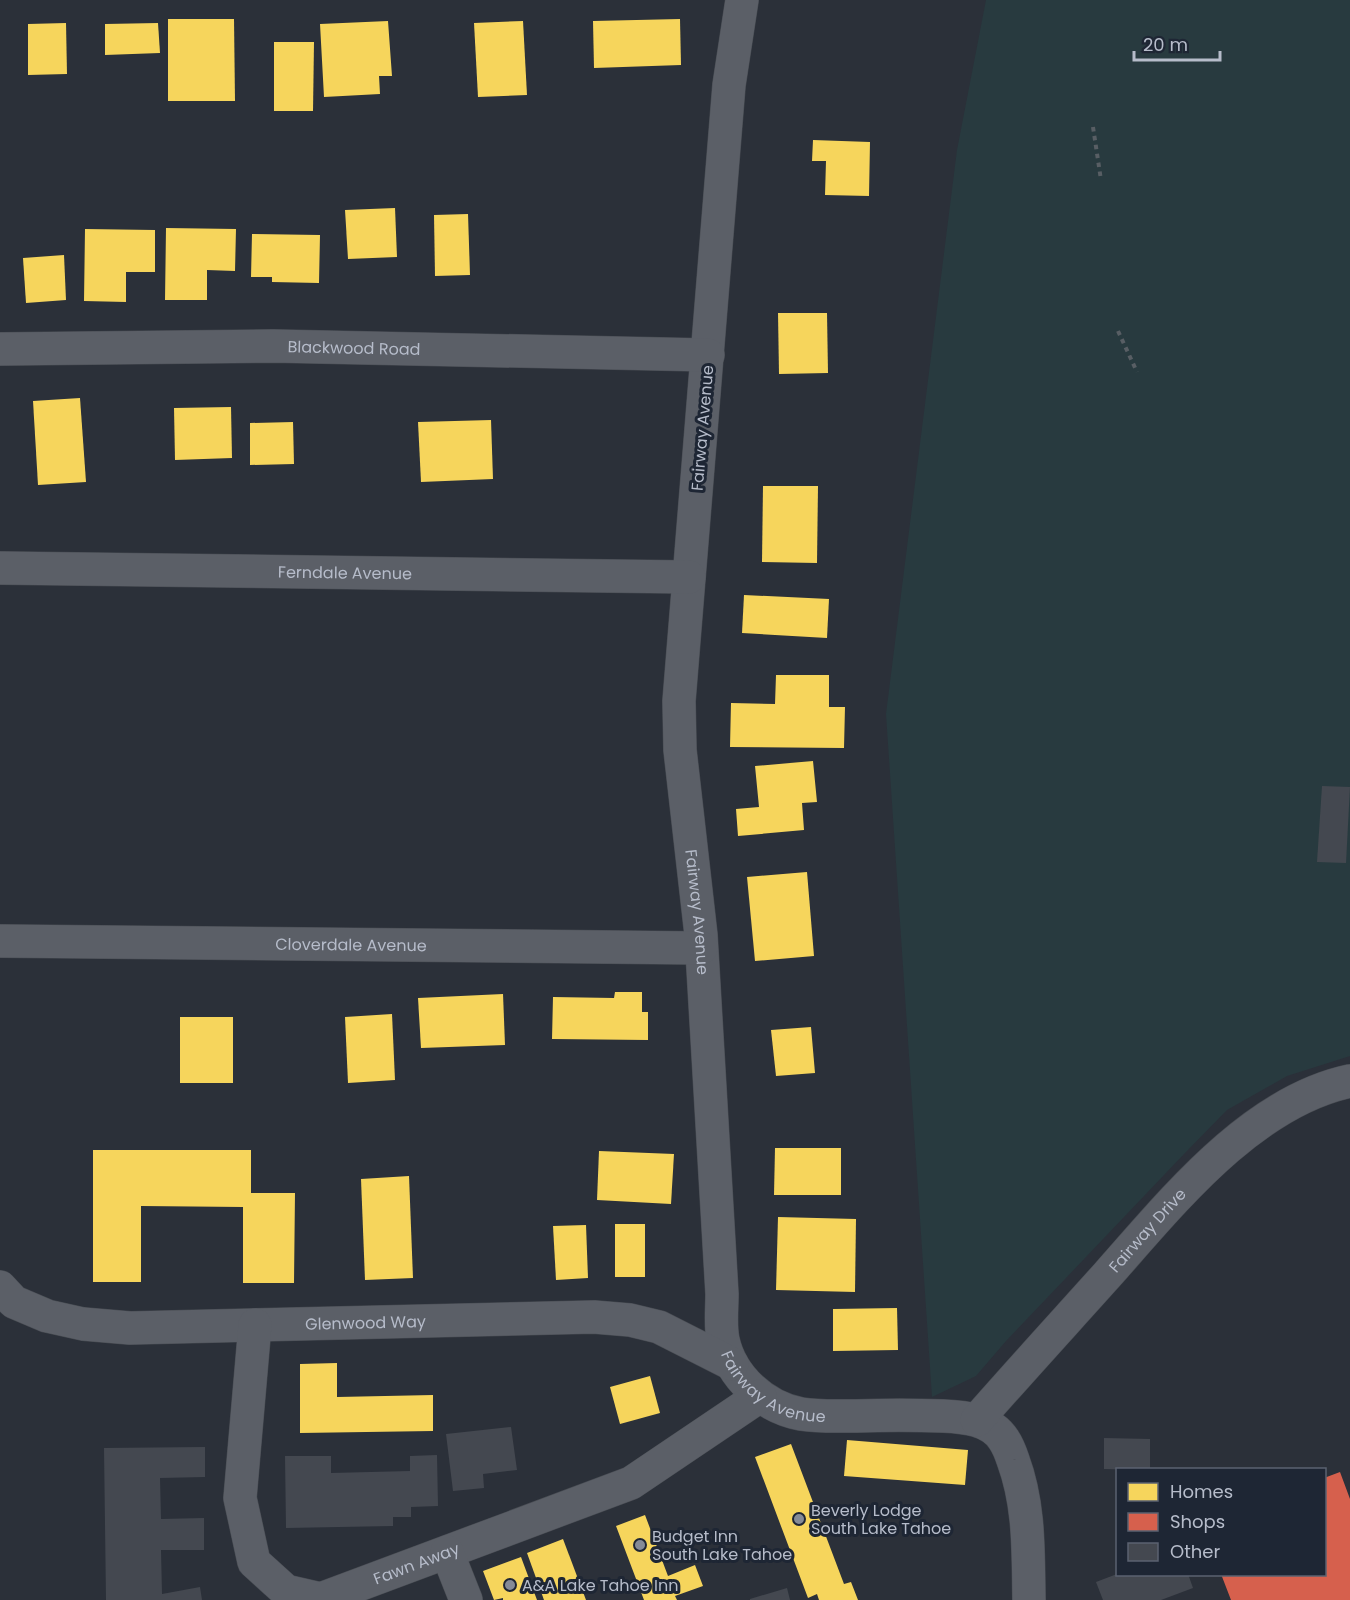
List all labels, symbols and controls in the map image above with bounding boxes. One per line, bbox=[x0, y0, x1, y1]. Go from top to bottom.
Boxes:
scale bar bbox=[1134, 24, 1220, 62]
text: 20 m bbox=[1143, 32, 1188, 57]
street label: Blackwood Road bbox=[287, 335, 421, 361]
street label: Fairway Avenue bbox=[686, 364, 719, 492]
street label: Ferndale Avenue bbox=[278, 561, 412, 585]
street label: Fairway Avenue bbox=[679, 848, 714, 976]
street label: Cloverdale Avenue bbox=[275, 933, 427, 957]
street label: Fairway Drive bbox=[1103, 1183, 1191, 1278]
street label: Glenwood Way bbox=[305, 1310, 426, 1336]
street label: Fairway Avenue bbox=[715, 1347, 826, 1428]
legend bbox=[1116, 1468, 1326, 1576]
text: Homes bbox=[1170, 1479, 1233, 1504]
place label: Beverly Lodge South Lake Tahoe bbox=[811, 1499, 951, 1540]
text: Shops bbox=[1170, 1509, 1225, 1534]
marker: Beverly Lodge South Lake Tahoe bbox=[792, 1512, 806, 1526]
place label: Budget Inn South Lake Tahoe bbox=[652, 1525, 792, 1566]
street label: Fawn Away bbox=[370, 1537, 463, 1590]
marker: Budget Inn South Lake Tahoe bbox=[633, 1538, 647, 1552]
text: Other bbox=[1170, 1539, 1220, 1564]
place label: A&A Lake Tahoe Inn bbox=[522, 1574, 678, 1597]
marker: A&A Lake Tahoe Inn bbox=[503, 1578, 517, 1592]

